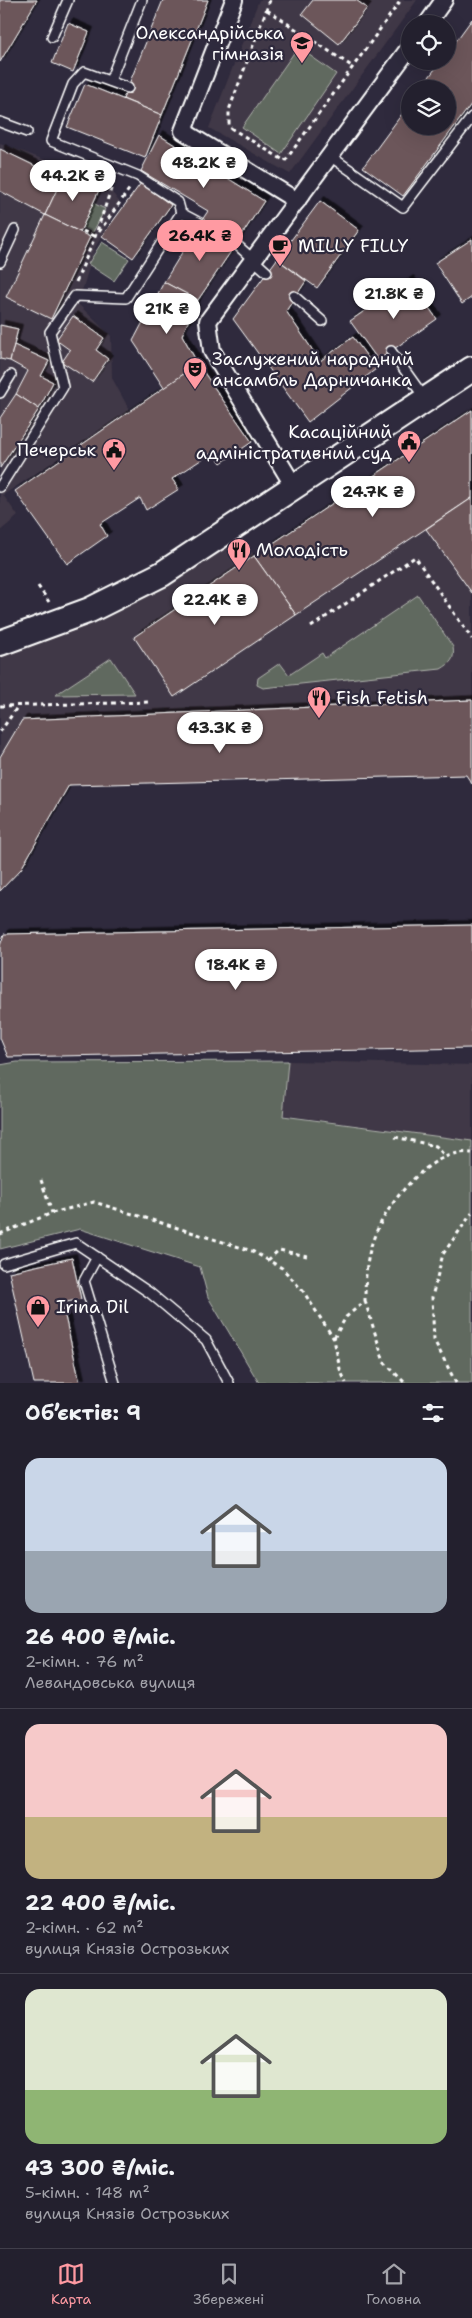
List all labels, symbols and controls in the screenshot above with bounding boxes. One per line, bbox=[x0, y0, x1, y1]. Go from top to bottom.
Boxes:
map controls bbox=[401, 15, 456, 135]
button: locate bbox=[401, 15, 456, 70]
place label: Олександрійська гімназія bbox=[136, 21, 284, 66]
school or university icon: Олександрійська гімназія bbox=[289, 30, 315, 64]
button: layers bbox=[401, 80, 456, 135]
pin: 48.2K ₴ bbox=[158, 146, 250, 189]
text: 48.2K ₴ bbox=[172, 152, 236, 173]
pin: 44.2K ₴ bbox=[27, 160, 119, 202]
text: 44.2K ₴ bbox=[41, 165, 105, 186]
pin: 26.4K ₴ bbox=[154, 220, 246, 262]
text: 26.4K ₴ bbox=[168, 225, 232, 246]
cafe icon: MILLY FILLY bbox=[267, 233, 293, 267]
place label: MILLY FILLY bbox=[298, 234, 409, 258]
pin: 21.8K ₴ bbox=[348, 278, 440, 320]
text: 21.8K ₴ bbox=[364, 283, 424, 304]
pin: 21K ₴ bbox=[132, 292, 202, 335]
text: 21K ₴ bbox=[144, 298, 190, 319]
place label: Заслужений народний ансамбль Дарничанка bbox=[212, 347, 414, 392]
theatre icon: Заслужений народний ансамбль Дарничанка bbox=[182, 356, 208, 390]
place label: Касаційний адміністративний суд bbox=[196, 420, 393, 465]
public building icon: Касаційний адміністративний суд bbox=[396, 429, 422, 463]
public building icon: Печерськ bbox=[101, 437, 127, 471]
place label: Печерськ bbox=[17, 438, 96, 462]
pin: 24.7K ₴ bbox=[327, 476, 419, 518]
text: 24.7K ₴ bbox=[342, 481, 404, 502]
restaurant icon: Молодiсть bbox=[226, 537, 252, 571]
place label: Молодiсть bbox=[256, 538, 348, 562]
pin: 22.4K ₴ bbox=[169, 584, 261, 626]
text: 22.4K ₴ bbox=[183, 589, 247, 610]
restaurant icon: Fish Fetish bbox=[306, 685, 332, 719]
place label: Fish Fetish bbox=[336, 686, 428, 710]
pin: 43.3K ₴ bbox=[174, 712, 266, 754]
text: 43.3K ₴ bbox=[188, 717, 252, 738]
pin: 18.4K ₴ bbox=[190, 948, 282, 991]
text: 18.4K ₴ bbox=[206, 954, 266, 975]
shop icon: Irina Dil bbox=[25, 1294, 51, 1328]
place label: Irina Dil bbox=[56, 1295, 129, 1319]
text: Об’єктів: 9 bbox=[25, 1399, 141, 1427]
icon: filters bbox=[419, 1399, 447, 1427]
icon: home bbox=[191, 1491, 281, 1581]
text: 26 400 ₴/міс. bbox=[25, 1623, 176, 1651]
text: 2-кімн. · 76 m² bbox=[25, 1651, 144, 1672]
text: Левандовська вулиця bbox=[25, 1672, 195, 1693]
icon: home bbox=[191, 1756, 281, 1846]
text: 22 400 ₴/міс. bbox=[25, 1889, 176, 1917]
text: 2-кімн. · 62 m² bbox=[25, 1917, 144, 1938]
text: вулиця Князів Острозьких bbox=[25, 1938, 229, 1959]
icon: home bbox=[191, 2021, 281, 2111]
text: 43 300 ₴/міс. bbox=[25, 2154, 175, 2182]
text: 5-кімн. · 148 m² bbox=[25, 2182, 150, 2203]
text: вулиця Князів Острозьких bbox=[25, 2203, 229, 2224]
tab: Карта bbox=[51, 2260, 91, 2308]
tab: Збережені bbox=[193, 2260, 264, 2308]
tab: Головна bbox=[366, 2260, 421, 2308]

